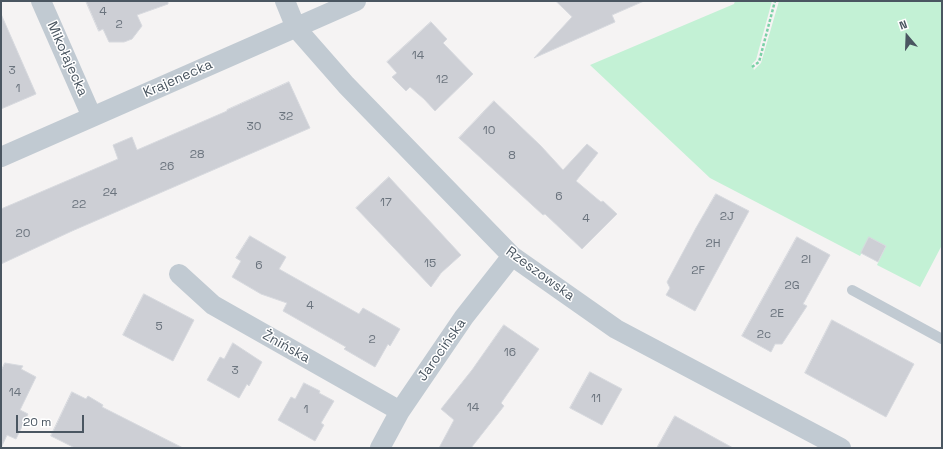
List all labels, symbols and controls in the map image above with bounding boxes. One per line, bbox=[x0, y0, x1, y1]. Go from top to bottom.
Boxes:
house number: 4 bbox=[99, 5, 107, 19]
north arrow bbox=[887, 16, 927, 56]
text: N bbox=[897, 17, 909, 32]
house number: 2 bbox=[115, 18, 123, 32]
street label: Mikołajecka bbox=[43, 19, 91, 99]
house number: 14 bbox=[412, 49, 424, 63]
street label: Krajenecka bbox=[141, 56, 215, 102]
house number: 3 bbox=[8, 64, 16, 78]
house number: 12 bbox=[436, 73, 448, 87]
house number: 1 bbox=[15, 82, 21, 96]
house number: 32 bbox=[279, 110, 293, 124]
house number: 30 bbox=[247, 120, 261, 134]
house number: 10 bbox=[483, 124, 495, 138]
house number: 28 bbox=[190, 148, 204, 162]
house number: 8 bbox=[508, 149, 516, 163]
house number: 26 bbox=[160, 160, 174, 174]
house number: 24 bbox=[103, 186, 117, 200]
house number: 6 bbox=[555, 190, 563, 204]
house number: 17 bbox=[380, 196, 392, 210]
house number: 22 bbox=[72, 198, 86, 212]
house number: 2J bbox=[720, 210, 734, 224]
house number: 4 bbox=[582, 212, 590, 226]
house number: 20 bbox=[16, 227, 30, 241]
house number: 2H bbox=[705, 237, 721, 251]
street label: Rzeszowska bbox=[502, 243, 578, 305]
house number: 2I bbox=[801, 253, 811, 267]
house number: 15 bbox=[424, 257, 436, 271]
house number: 6 bbox=[255, 259, 263, 273]
house number: 2F bbox=[691, 264, 705, 278]
house number: 2G bbox=[784, 279, 800, 293]
house number: 4 bbox=[306, 299, 314, 313]
house number: 2E bbox=[770, 307, 784, 321]
street label: Jarocińska bbox=[414, 315, 470, 385]
house number: 5 bbox=[155, 320, 163, 334]
street label: Żnińska bbox=[259, 327, 313, 367]
house number: 2c bbox=[757, 328, 771, 342]
house number: 2 bbox=[368, 333, 376, 347]
house number: 16 bbox=[504, 346, 516, 360]
house number: 3 bbox=[231, 364, 239, 378]
house number: 14 bbox=[9, 386, 21, 400]
house number: 11 bbox=[591, 392, 601, 406]
house number: 14 bbox=[467, 401, 479, 415]
house number: 1 bbox=[303, 403, 309, 417]
scale bar bbox=[18, 407, 86, 433]
text: 20 m bbox=[23, 414, 51, 430]

